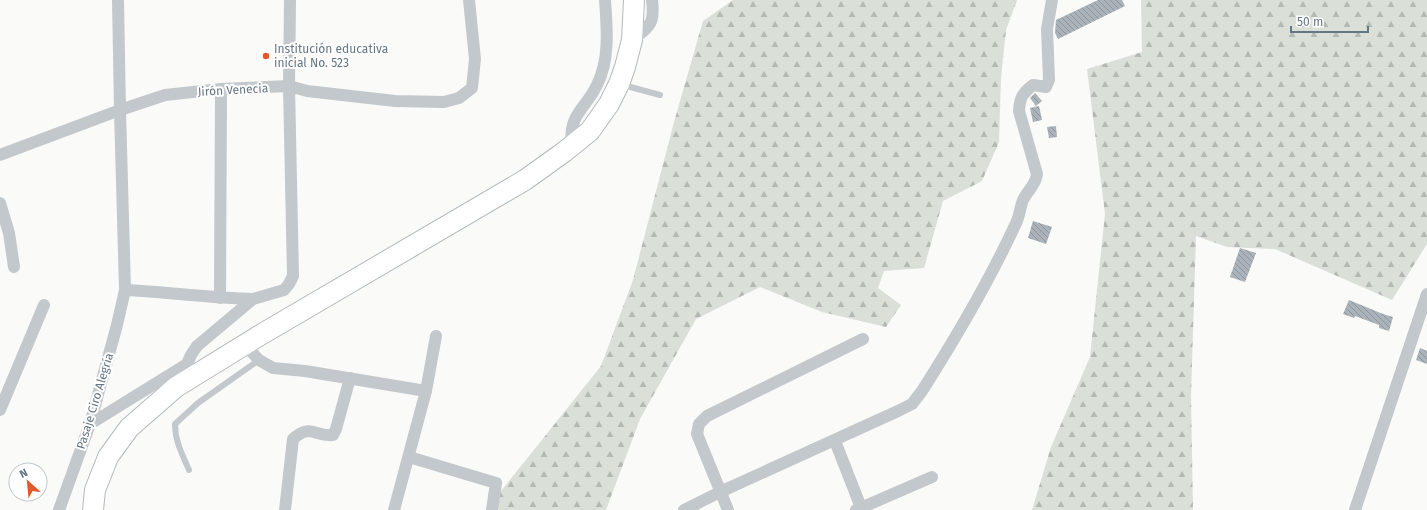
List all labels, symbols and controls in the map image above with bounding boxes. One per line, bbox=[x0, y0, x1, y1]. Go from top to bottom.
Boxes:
scale bar bbox=[1291, 8, 1368, 34]
text: 50 m bbox=[1297, 15, 1323, 29]
place label: Institución educativa inicial No. 523 bbox=[274, 42, 388, 70]
marker: Institución educativa inicial No. 523 bbox=[261, 51, 271, 61]
street label: Jirón Venecia bbox=[197, 81, 269, 99]
street label: Pasaje Ciro Alegría bbox=[74, 351, 116, 451]
north arrow bbox=[8, 462, 48, 502]
text: N bbox=[17, 466, 30, 481]

